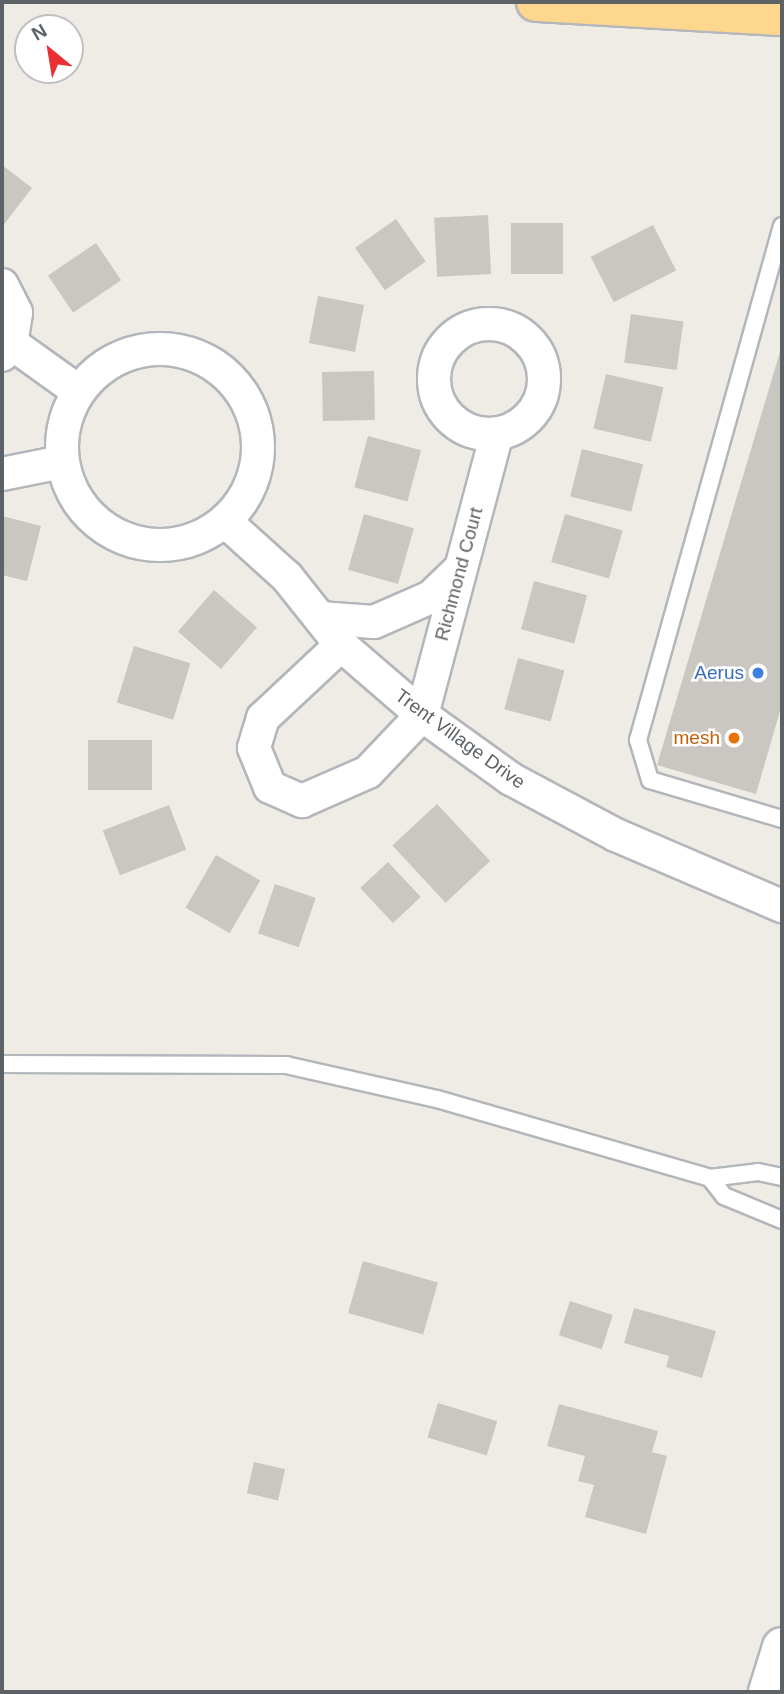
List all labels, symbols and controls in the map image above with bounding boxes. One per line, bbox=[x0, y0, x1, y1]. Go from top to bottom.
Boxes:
north arrow bbox=[14, 14, 84, 84]
text: N bbox=[28, 20, 50, 45]
street label: Richmond Court bbox=[430, 505, 488, 643]
place label: Aerus bbox=[694, 662, 744, 684]
marker: Aerus bbox=[750, 665, 766, 681]
street label: Trent Village Drive bbox=[391, 684, 529, 794]
place label: mesh bbox=[674, 727, 720, 749]
marker: mesh bbox=[726, 730, 742, 746]

